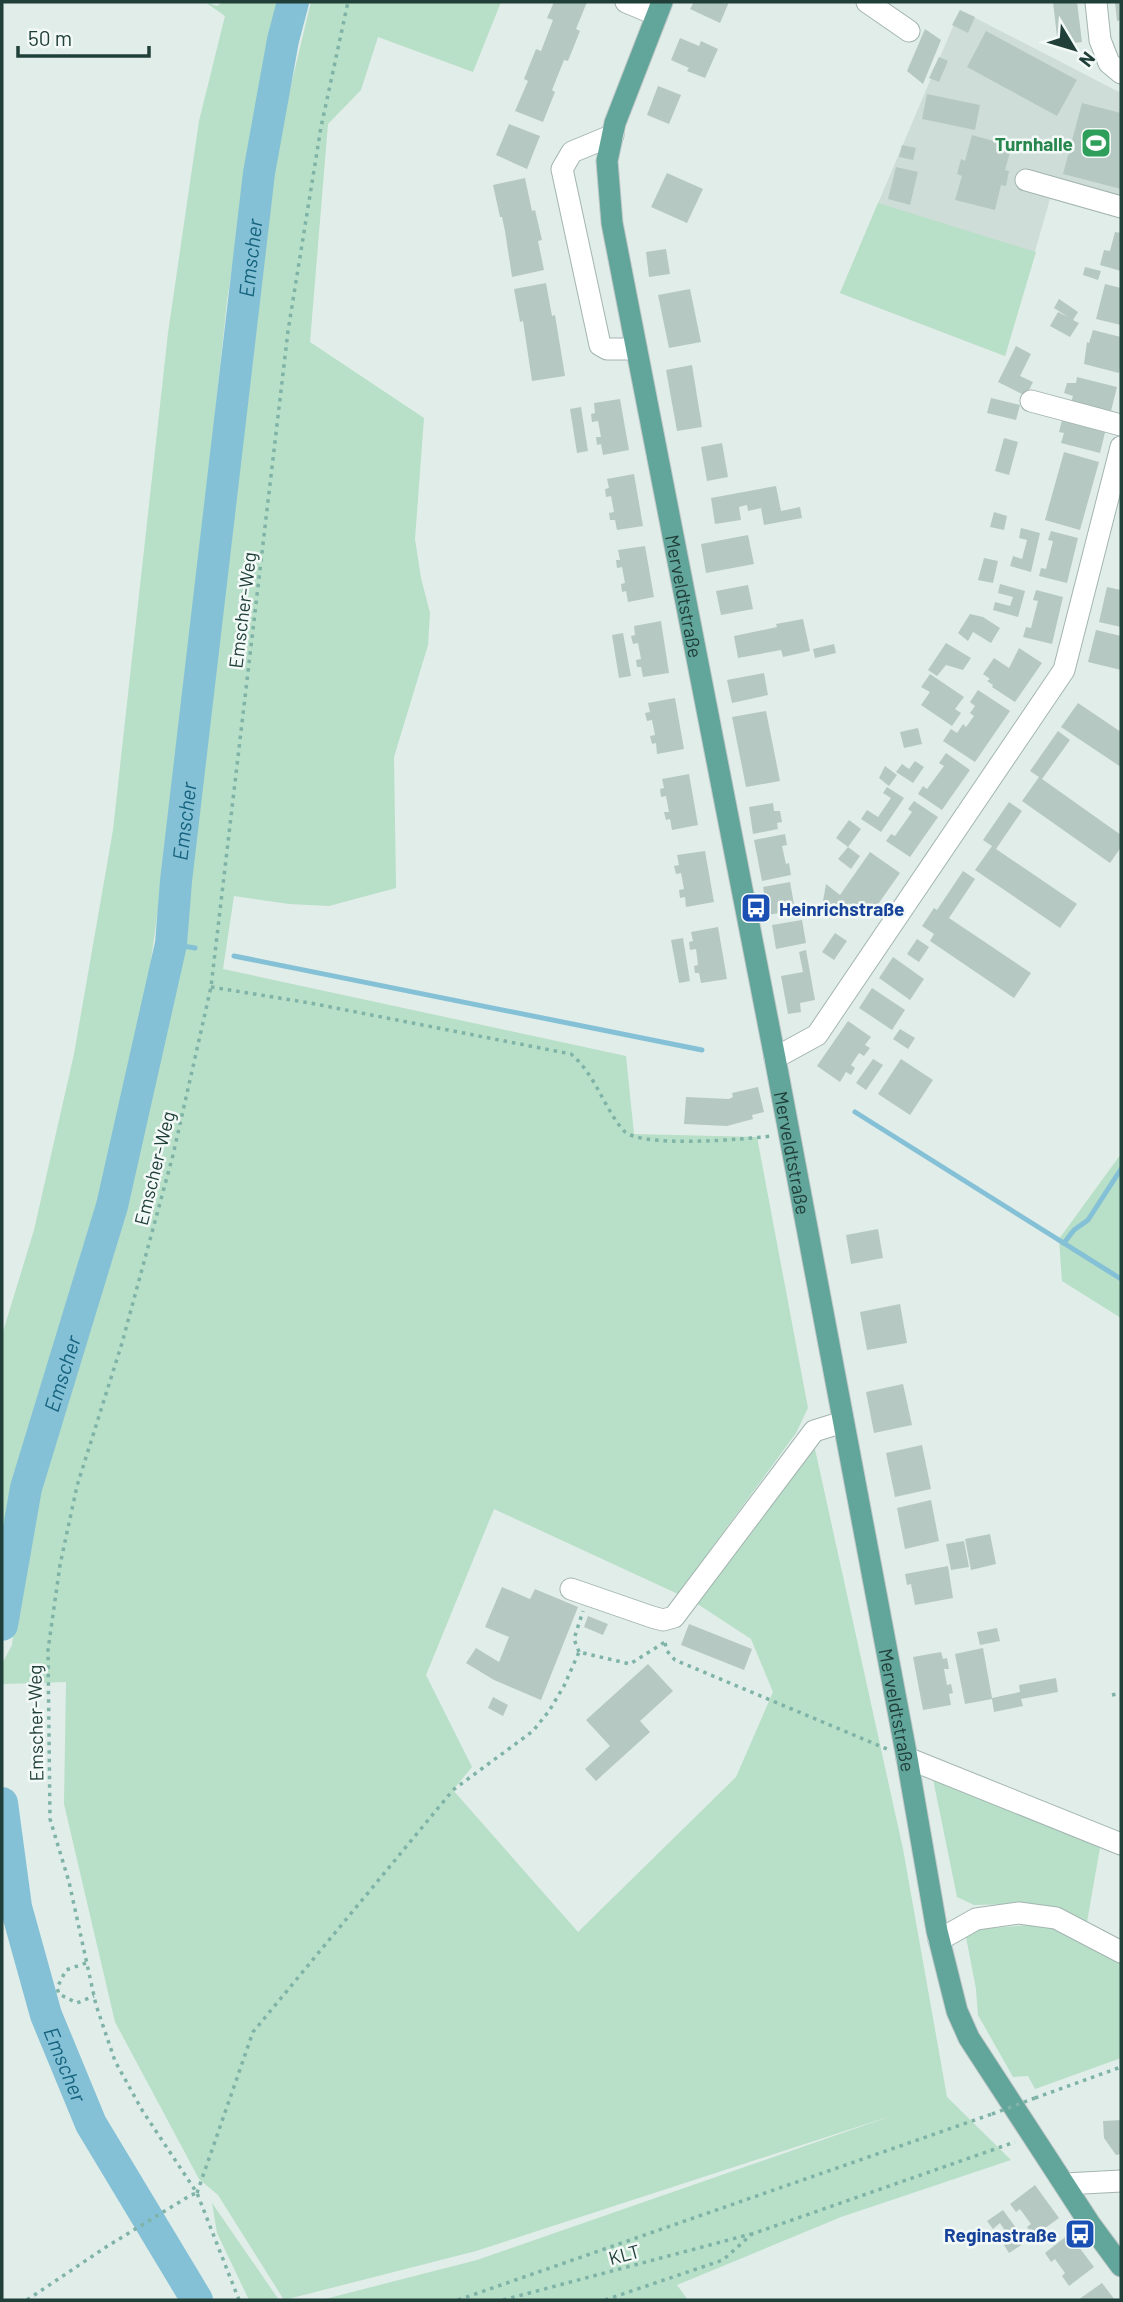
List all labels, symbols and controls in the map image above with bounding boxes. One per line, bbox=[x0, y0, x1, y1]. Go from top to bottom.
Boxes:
scale bar bbox=[18, 14, 149, 58]
north arrow bbox=[1039, 14, 1109, 84]
text: 50 m bbox=[28, 25, 72, 50]
text: N bbox=[1075, 48, 1101, 72]
sports icon: Turnhalle bbox=[1079, 126, 1113, 160]
place label: Turnhalle bbox=[995, 132, 1073, 155]
water label: Emscher bbox=[232, 217, 266, 298]
street label: Merveldtstraße bbox=[662, 533, 708, 660]
street label: Emscher-Weg bbox=[223, 551, 261, 669]
water label: Emscher bbox=[166, 780, 200, 862]
bus stop icon: Heinrichstraße bbox=[739, 891, 773, 925]
place label: Heinrichstraße bbox=[779, 897, 904, 920]
street label: Merveldtstraße bbox=[770, 1089, 816, 1216]
street label: Emscher-Weg bbox=[129, 1109, 179, 1227]
water label: Emscher bbox=[38, 1331, 85, 1415]
street label: Merveldtstraße bbox=[875, 1646, 921, 1773]
street label: Emscher-Weg bbox=[22, 1664, 48, 1782]
water label: Emscher bbox=[40, 2023, 93, 2106]
bus stop icon: Reginastraße bbox=[1063, 2217, 1097, 2251]
place label: Reginastraße bbox=[944, 2223, 1057, 2246]
street label: KLT bbox=[606, 2239, 642, 2269]

